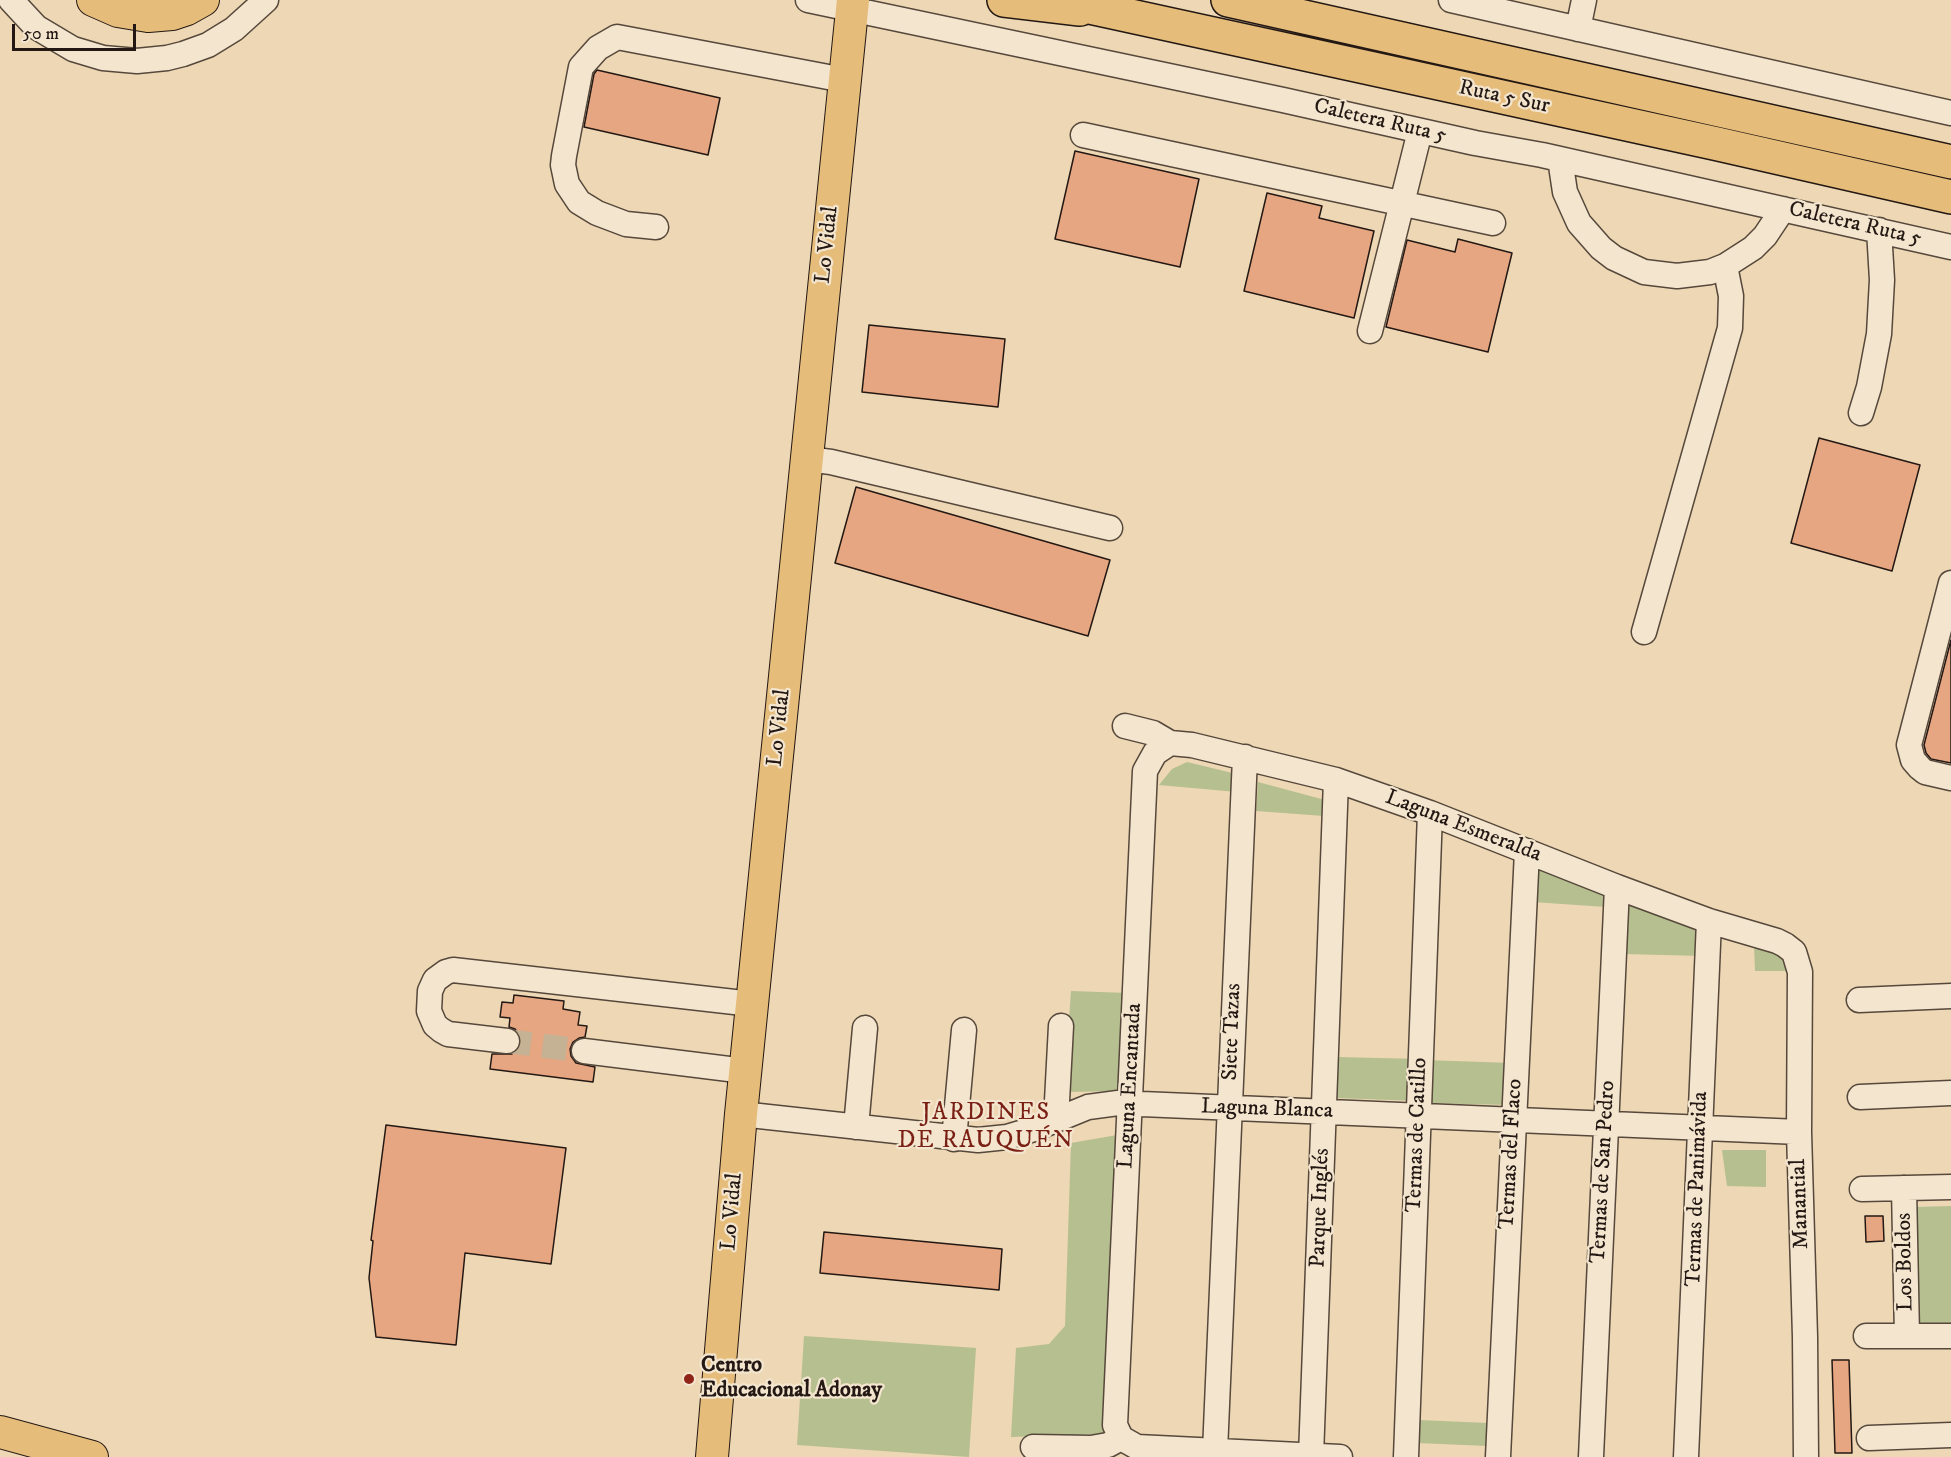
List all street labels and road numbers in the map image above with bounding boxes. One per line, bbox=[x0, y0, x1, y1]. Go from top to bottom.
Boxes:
street label: Ruta 5 Sur bbox=[1456, 75, 1552, 121]
street label: Caletera Ruta 5 bbox=[1311, 94, 1449, 150]
street label: Caletera Ruta 5 bbox=[1786, 197, 1924, 253]
street label: Lo Vidal bbox=[811, 205, 845, 285]
street label: Lo Vidal bbox=[763, 688, 797, 768]
street label: Laguna Esmeralda bbox=[1381, 785, 1545, 869]
street label: Siete Tazas bbox=[1218, 983, 1248, 1081]
street label: Laguna Encantada bbox=[1113, 1002, 1149, 1170]
street label: Termas de Catillo bbox=[1402, 1057, 1434, 1213]
street label: Termas del Flaco bbox=[1495, 1078, 1529, 1230]
street label: Termas de San Pedro bbox=[1586, 1080, 1622, 1264]
street label: Termas de Panimávida bbox=[1681, 1091, 1715, 1287]
street label: Laguna Blanca bbox=[1201, 1095, 1333, 1125]
street label: Parque Inglés bbox=[1306, 1148, 1336, 1268]
street label: Manantial bbox=[1786, 1158, 1816, 1250]
street label: Lo Vidal bbox=[716, 1172, 750, 1252]
street label: Los Boldos bbox=[1892, 1212, 1920, 1312]

